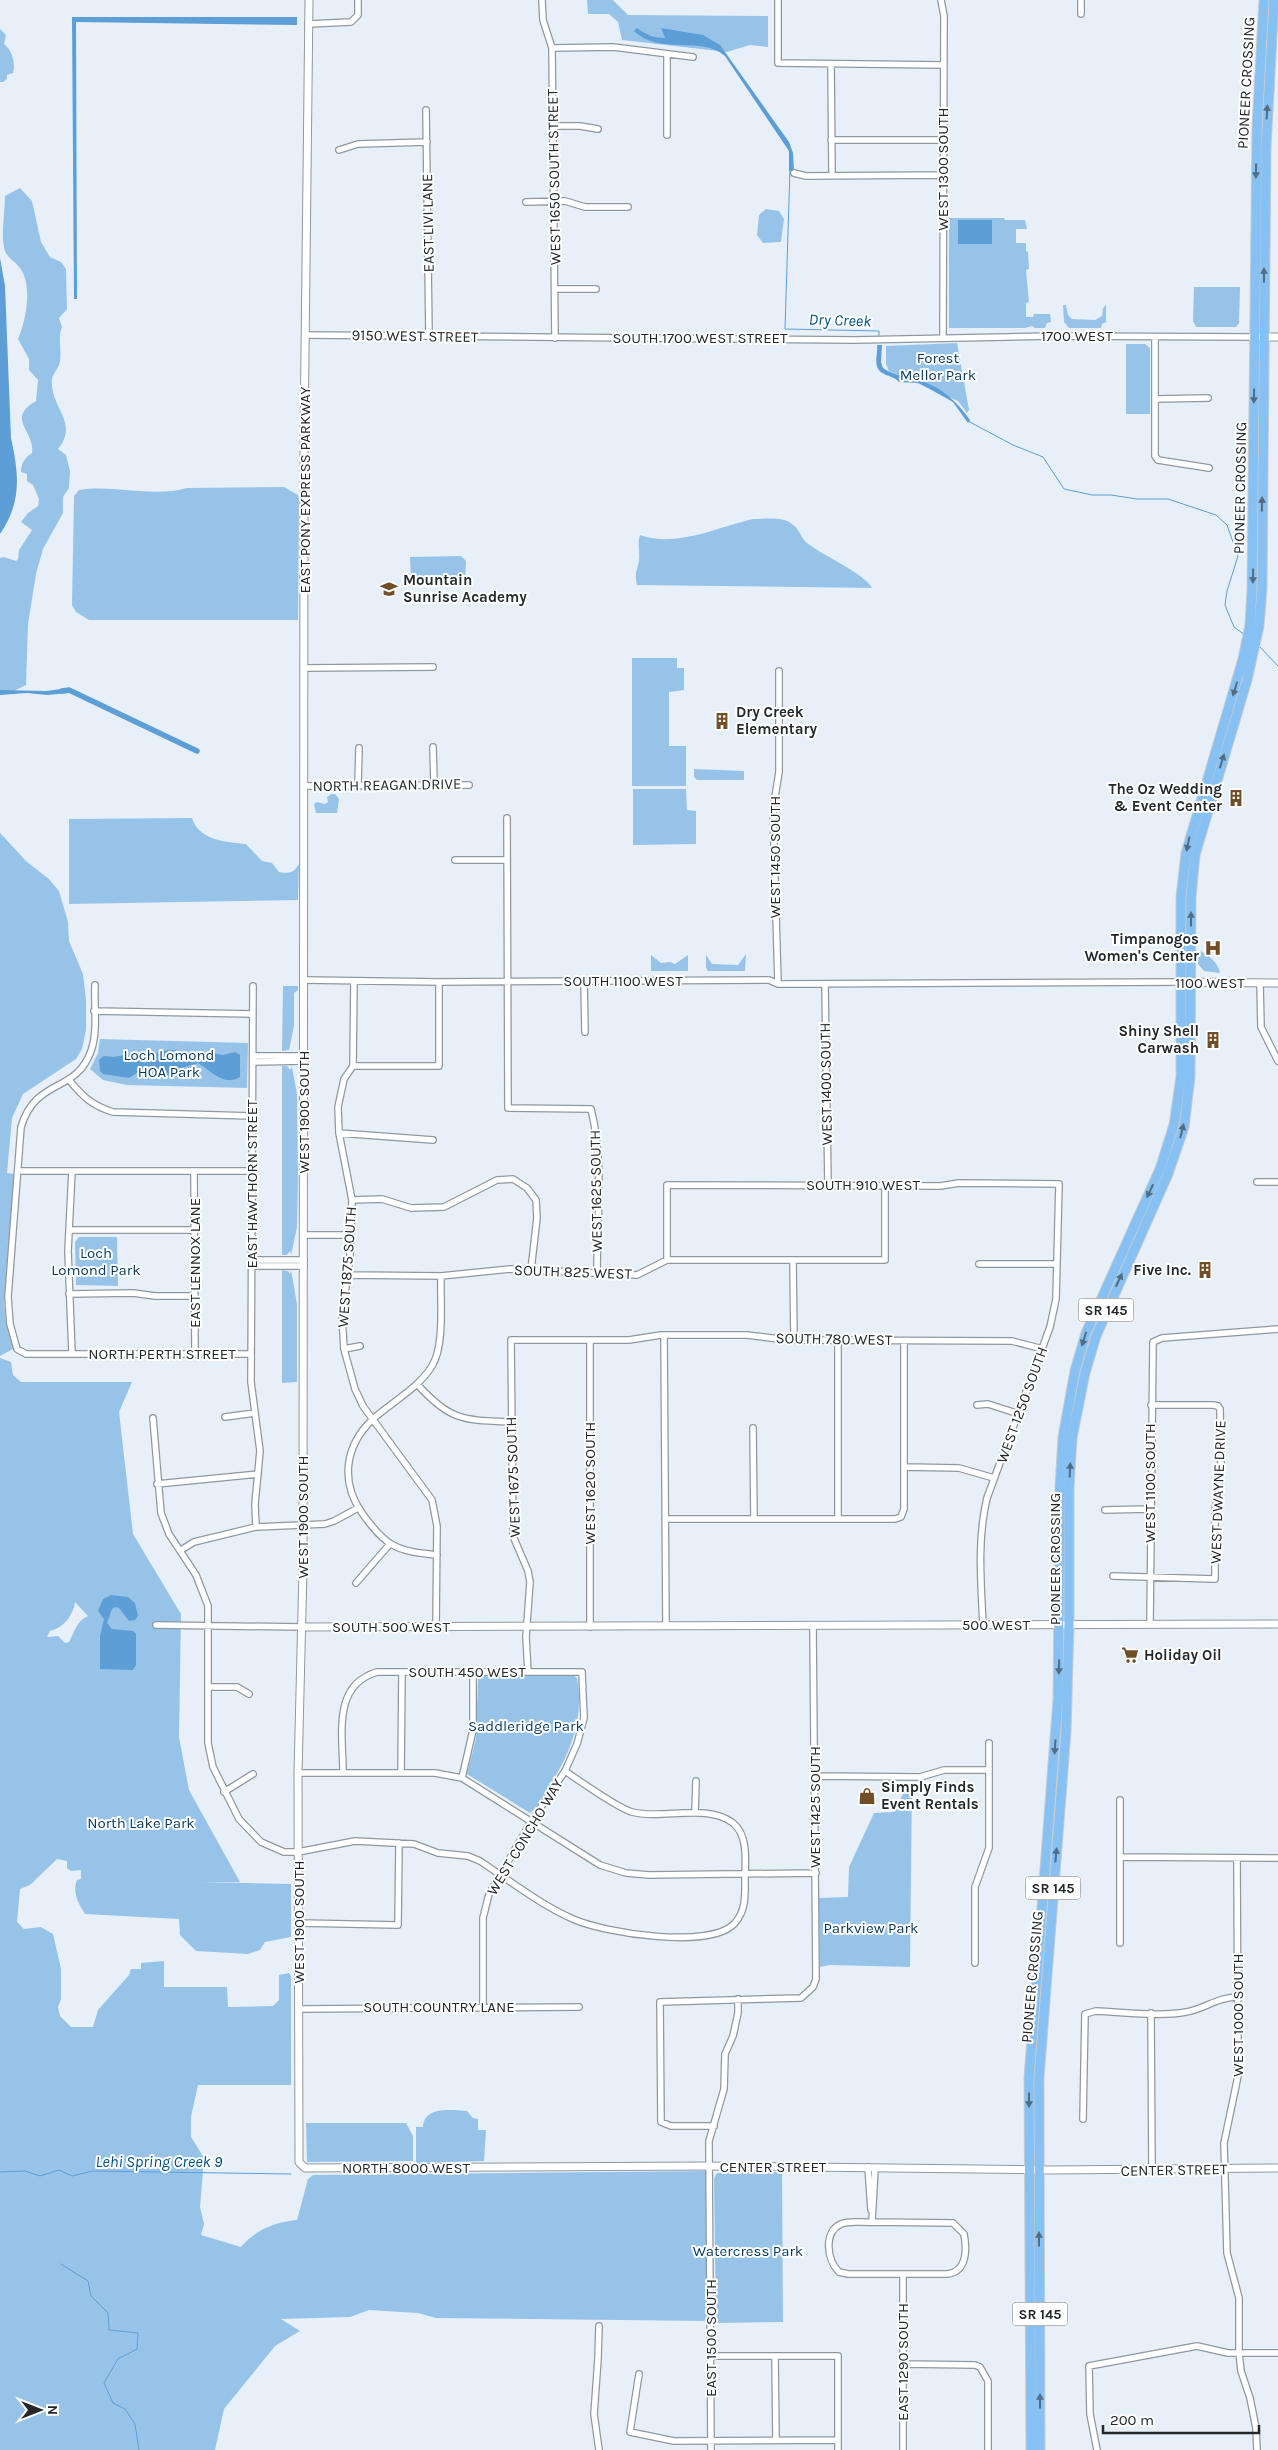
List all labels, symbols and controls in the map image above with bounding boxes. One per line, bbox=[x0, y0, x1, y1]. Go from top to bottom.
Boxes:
street label: PIONEER CROSSING bbox=[1234, 16, 1258, 150]
street label: WEST 1650 SOUTH STREET bbox=[543, 88, 565, 265]
one-way arrow bbox=[1263, 104, 1271, 120]
street label: WEST 1300 SOUTH bbox=[934, 107, 952, 231]
one-way arrow bbox=[1252, 163, 1260, 179]
street label: EAST LIVI LANE bbox=[418, 173, 438, 273]
one-way arrow bbox=[1261, 267, 1269, 283]
water label: Dry Creek bbox=[808, 309, 873, 331]
street label: 9150 WEST STREET bbox=[352, 326, 479, 346]
street label: 1700 WEST bbox=[1041, 327, 1113, 345]
street label: SOUTH 1700 WEST STREET bbox=[612, 329, 788, 347]
park label: Forest Mellor Park bbox=[900, 349, 976, 384]
street label: EAST PONY EXPRESS PARKWAY bbox=[296, 386, 314, 593]
one-way arrow bbox=[1250, 389, 1258, 405]
street label: PIONEER CROSSING bbox=[1230, 422, 1250, 554]
one-way arrow bbox=[1259, 496, 1267, 512]
one-way arrow bbox=[1249, 569, 1257, 585]
place label: Mountain Sunrise Academy bbox=[403, 571, 527, 606]
school or university icon: Mountain Sunrise Academy bbox=[379, 579, 399, 599]
one-way arrow bbox=[1231, 681, 1238, 696]
place label: Dry Creek Elementary bbox=[736, 703, 817, 738]
building icon: Dry Creek Elementary bbox=[712, 711, 732, 731]
one-way arrow bbox=[1219, 753, 1227, 768]
street label: NORTH REAGAN DRIVE bbox=[312, 775, 462, 795]
place label: The Oz Wedding & Event Center bbox=[1109, 780, 1222, 815]
building icon: The Oz Wedding & Event Center bbox=[1226, 788, 1246, 808]
street label: WEST 1450 SOUTH bbox=[766, 796, 784, 918]
one-way arrow bbox=[1184, 836, 1192, 852]
one-way arrow bbox=[1187, 911, 1195, 927]
place label: Timpanogos Women's Center bbox=[1084, 930, 1199, 965]
hospital icon: Timpanogos Women's Center bbox=[1203, 938, 1223, 958]
street label: SOUTH 1100 WEST bbox=[563, 972, 683, 990]
street label: 1100 WEST bbox=[1175, 974, 1245, 992]
street label: WEST 1400 SOUTH bbox=[816, 1022, 836, 1146]
place label: Shiny Shell Carwash bbox=[1118, 1022, 1199, 1057]
building icon: Shiny Shell Carwash bbox=[1203, 1030, 1223, 1050]
park label: Loch Lomond HOA Park bbox=[124, 1046, 214, 1081]
street label: WEST 1900 SOUTH bbox=[295, 1050, 313, 1174]
street label: EAST HAWTHORN STREET bbox=[243, 1099, 261, 1269]
one-way arrow bbox=[1179, 1123, 1187, 1138]
street label: WEST 1625 SOUTH bbox=[586, 1130, 606, 1252]
street label: SOUTH 910 WEST bbox=[806, 1176, 921, 1194]
one-way arrow bbox=[1145, 1184, 1153, 1198]
street label: EAST LENNOX LANE bbox=[186, 1198, 204, 1328]
street label: WEST 1875 SOUTH bbox=[334, 1206, 360, 1328]
park label: Loch Lomond Park bbox=[51, 1244, 141, 1279]
building icon: Five Inc. bbox=[1195, 1260, 1215, 1280]
street label: SOUTH 825 WEST bbox=[514, 1261, 633, 1283]
place label: Five Inc. bbox=[1133, 1261, 1191, 1279]
one-way arrow bbox=[1115, 1273, 1123, 1287]
road number: SR 145 bbox=[1078, 1298, 1134, 1322]
street label: SOUTH 780 WEST bbox=[775, 1329, 893, 1349]
one-way arrow bbox=[1080, 1332, 1088, 1347]
street label: WEST 1250 SOUTH bbox=[993, 1344, 1051, 1466]
street label: NORTH PERTH STREET bbox=[88, 1345, 236, 1363]
street label: WEST 1675 SOUTH bbox=[502, 1416, 524, 1538]
street label: WEST DWAYNE DRIVE bbox=[1206, 1420, 1230, 1564]
street label: WEST 1620 SOUTH bbox=[581, 1422, 599, 1544]
street label: WEST 1100 SOUTH bbox=[1141, 1423, 1159, 1543]
street label: WEST 1900 SOUTH bbox=[294, 1455, 312, 1579]
one-way arrow bbox=[1066, 1462, 1074, 1478]
street label: PIONEER CROSSING bbox=[1046, 1493, 1064, 1625]
street label: 500 WEST bbox=[962, 1616, 1031, 1634]
street label: SOUTH 500 WEST bbox=[332, 1618, 450, 1636]
supermarket icon: Holiday Oil bbox=[1120, 1645, 1140, 1665]
place label: Holiday Oil bbox=[1144, 1646, 1222, 1664]
one-way arrow bbox=[1055, 1659, 1063, 1675]
street label: SOUTH 450 WEST bbox=[408, 1663, 526, 1681]
park label: Saddleridge Park bbox=[468, 1717, 584, 1735]
one-way arrow bbox=[1051, 1740, 1059, 1756]
street label: WEST 1425 SOUTH bbox=[806, 1746, 824, 1868]
street label: WEST CONCHO WAY bbox=[483, 1775, 567, 1899]
place label: Simply Finds Event Rentals bbox=[881, 1778, 979, 1813]
shop icon: Simply Finds Event Rentals bbox=[857, 1786, 877, 1806]
park label: North Lake Park bbox=[87, 1814, 195, 1832]
one-way arrow bbox=[1052, 1847, 1060, 1863]
street label: WEST 1900 SOUTH bbox=[290, 1860, 308, 1984]
road number: SR 145 bbox=[1026, 1876, 1080, 1900]
street label: PIONEER CROSSING bbox=[1017, 1910, 1047, 2044]
park label: Parkview Park bbox=[823, 1919, 919, 1937]
street label: WEST 1000 SOUTH bbox=[1229, 1953, 1247, 2077]
street label: SOUTH COUNTRY LANE bbox=[363, 1998, 515, 2016]
one-way arrow bbox=[1025, 2093, 1033, 2109]
water label: Lehi Spring Creek 9 bbox=[96, 2152, 223, 2171]
street label: CENTER STREET bbox=[720, 2158, 827, 2176]
street label: NORTH 8000 WEST bbox=[342, 2159, 471, 2177]
street label: CENTER STREET bbox=[1120, 2160, 1228, 2180]
one-way arrow bbox=[1035, 2231, 1043, 2247]
park label: Watercress Park bbox=[693, 2242, 803, 2260]
street label: EAST 1500 SOUTH bbox=[702, 2279, 720, 2397]
road number: SR 145 bbox=[1012, 2302, 1068, 2326]
street label: EAST 1290 SOUTH bbox=[894, 2303, 912, 2421]
north arrow bbox=[15, 2385, 65, 2435]
one-way arrow bbox=[1036, 2393, 1044, 2409]
scale bar bbox=[1103, 2402, 1259, 2434]
text: N bbox=[44, 2405, 61, 2415]
text: 200 m bbox=[1110, 2411, 1154, 2429]

